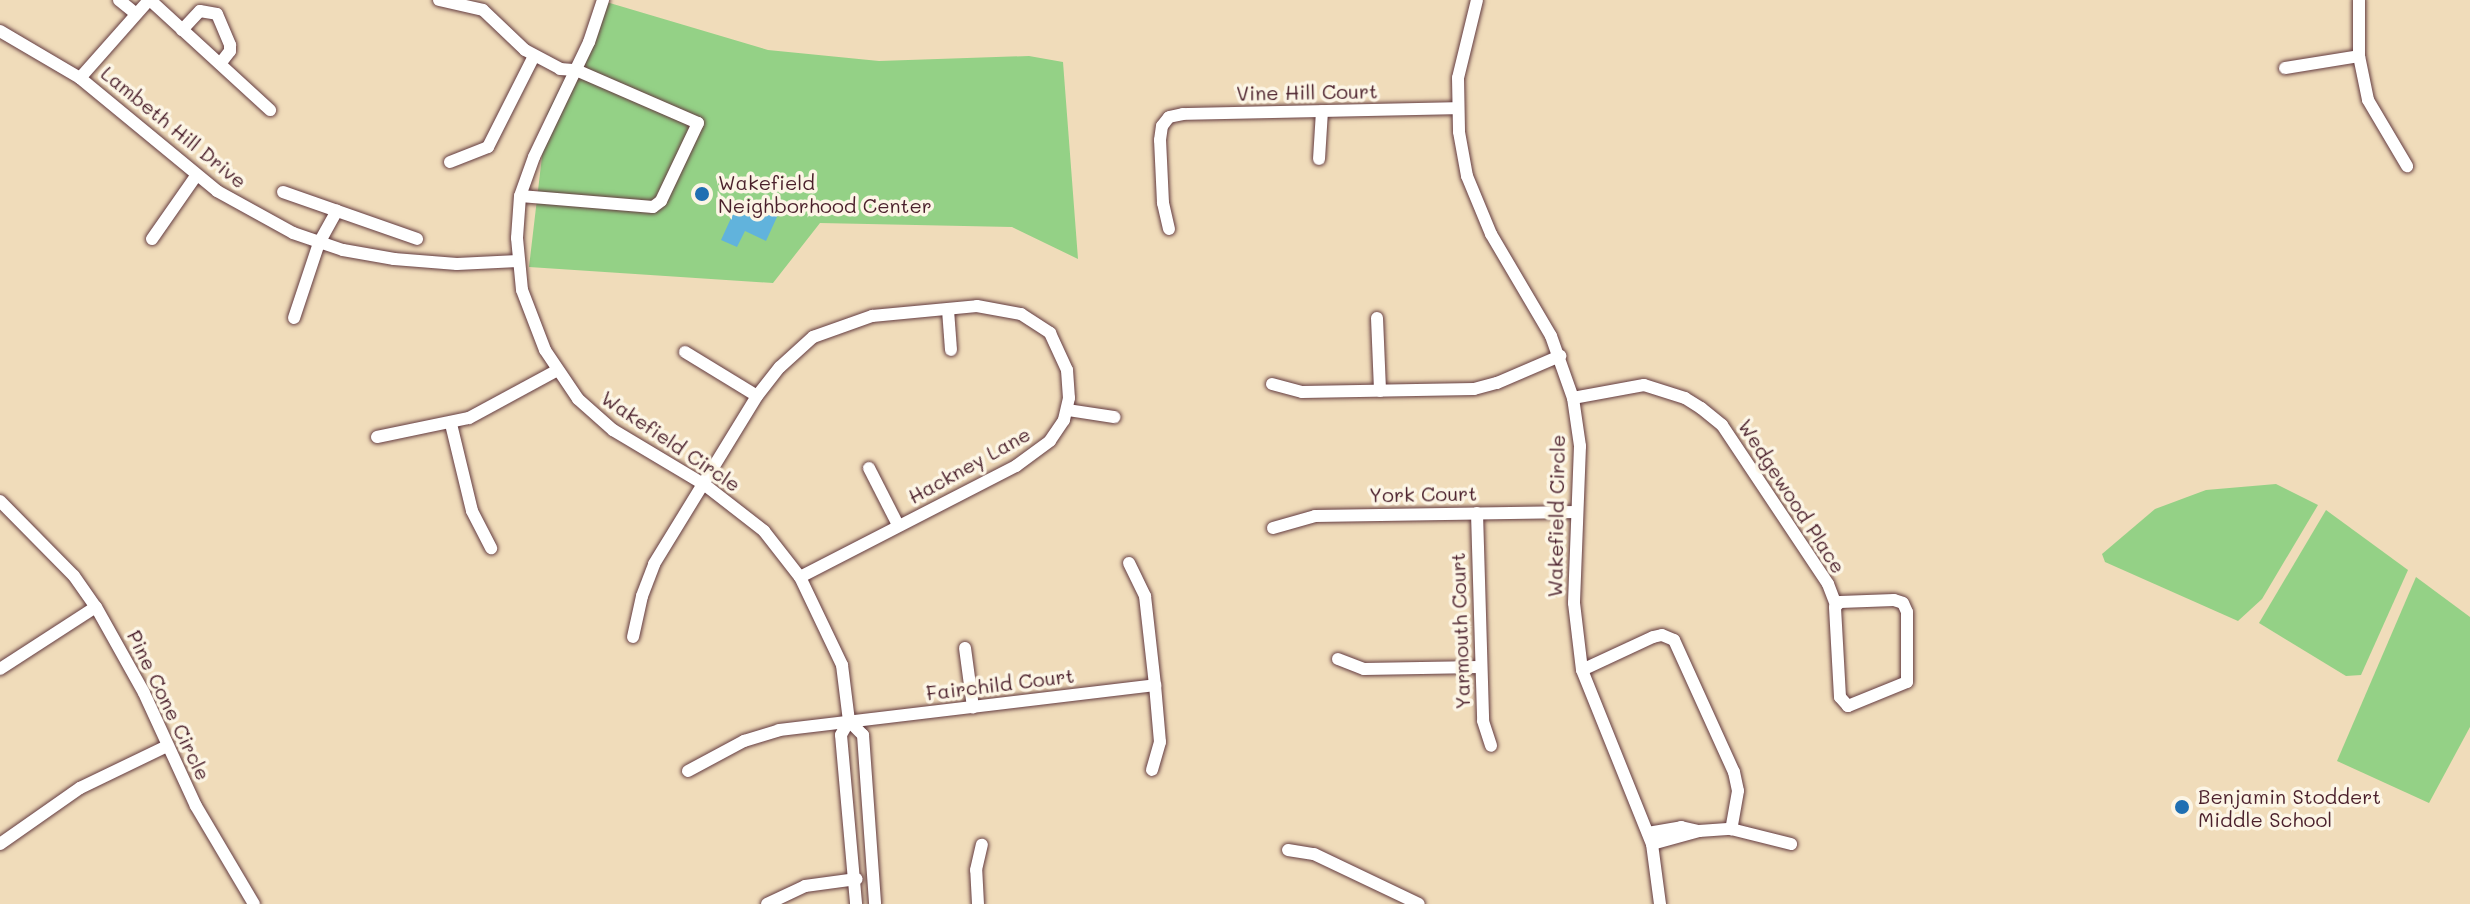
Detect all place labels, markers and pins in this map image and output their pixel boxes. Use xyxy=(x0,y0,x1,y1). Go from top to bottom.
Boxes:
place label: Wakefield Neighborhood Center xyxy=(718,170,932,217)
marker: Wakefield Neighborhood Center xyxy=(693,185,711,203)
place label: Benjamin Stoddert Middle School xyxy=(2198,784,2381,831)
marker: Benjamin Stoddert Middle School xyxy=(2173,798,2191,816)

